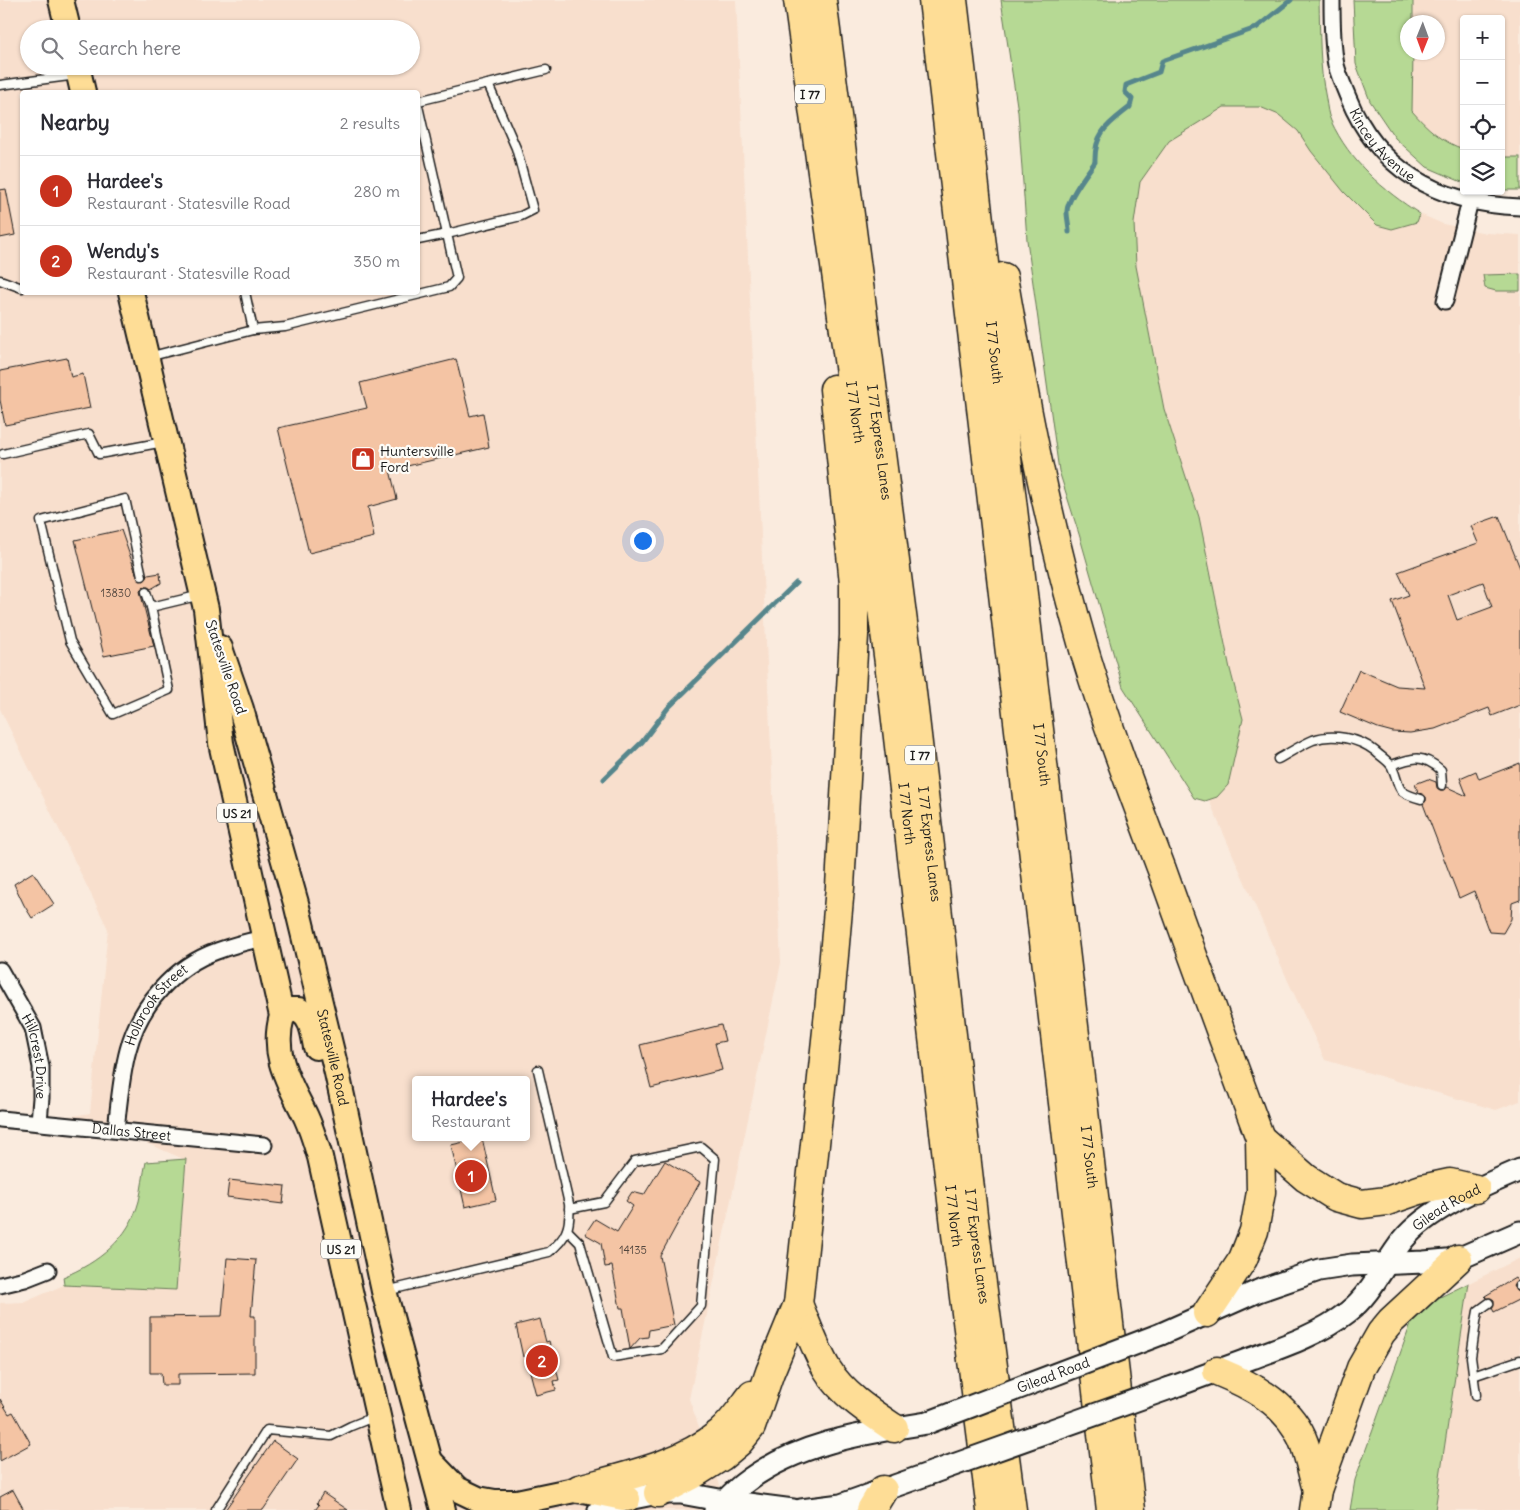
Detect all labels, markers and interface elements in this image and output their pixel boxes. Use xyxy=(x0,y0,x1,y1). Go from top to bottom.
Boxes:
north arrow xyxy=(1400,15,1445,60)
map controls xyxy=(1460,15,1505,195)
button: + xyxy=(1460,15,1505,60)
search box xyxy=(20,20,420,75)
icon: search xyxy=(38,34,66,62)
text: Search here xyxy=(78,36,181,60)
button: − xyxy=(1460,60,1505,105)
road number: I 77 xyxy=(795,85,825,104)
street label: Kincey Avenue xyxy=(1345,105,1419,185)
button: locate xyxy=(1460,105,1505,150)
text: Nearby xyxy=(40,109,110,136)
text: 2 results xyxy=(340,113,400,133)
button: layers xyxy=(1460,150,1505,195)
text: Hardee's xyxy=(87,169,163,193)
text: 1 xyxy=(53,181,59,201)
text: 280 m xyxy=(354,181,400,201)
text: Restaurant · Statesville Road xyxy=(87,193,290,213)
text: Wendy's xyxy=(87,239,159,263)
text: 2 xyxy=(52,251,60,271)
text: 350 m xyxy=(353,251,400,271)
text: Restaurant · Statesville Road xyxy=(87,263,290,283)
street label: I 77 South xyxy=(982,320,1007,385)
street label: I 77 North xyxy=(842,380,869,444)
street label: I 77 Express Lanes xyxy=(863,384,896,501)
place label: Huntersville Ford xyxy=(380,442,454,476)
shop icon: Huntersville Ford xyxy=(350,446,376,472)
your location xyxy=(630,528,656,554)
house number: 13830 xyxy=(101,586,131,600)
street label: Statesville Road xyxy=(201,617,251,717)
street label: I 77 South xyxy=(1029,722,1055,787)
road number: I 77 xyxy=(905,746,935,764)
street label: I 77 North xyxy=(894,782,919,846)
street label: I 77 Express Lanes xyxy=(914,785,945,903)
road number: US 21 xyxy=(217,804,257,822)
street label: Holbrook Street xyxy=(121,960,191,1048)
street label: Statesville Road xyxy=(313,1007,353,1107)
street label: Hillcrest Drive xyxy=(18,1010,50,1099)
popup xyxy=(412,1076,530,1141)
text: Hardee's xyxy=(431,1087,507,1111)
text: Restaurant xyxy=(431,1111,511,1131)
street label: Dallas Street xyxy=(91,1119,172,1145)
street label: I 77 South xyxy=(1077,1125,1102,1189)
pin: 1 xyxy=(455,1157,487,1195)
street label: Gilead Road xyxy=(1409,1180,1483,1235)
street label: I 77 North xyxy=(941,1184,967,1248)
street label: I 77 Express Lanes xyxy=(961,1188,994,1305)
road number: US 21 xyxy=(321,1240,361,1258)
house number: 14135 xyxy=(619,1243,647,1257)
pin: 2 xyxy=(526,1342,558,1380)
street label: Gilead Road xyxy=(1014,1353,1092,1397)

